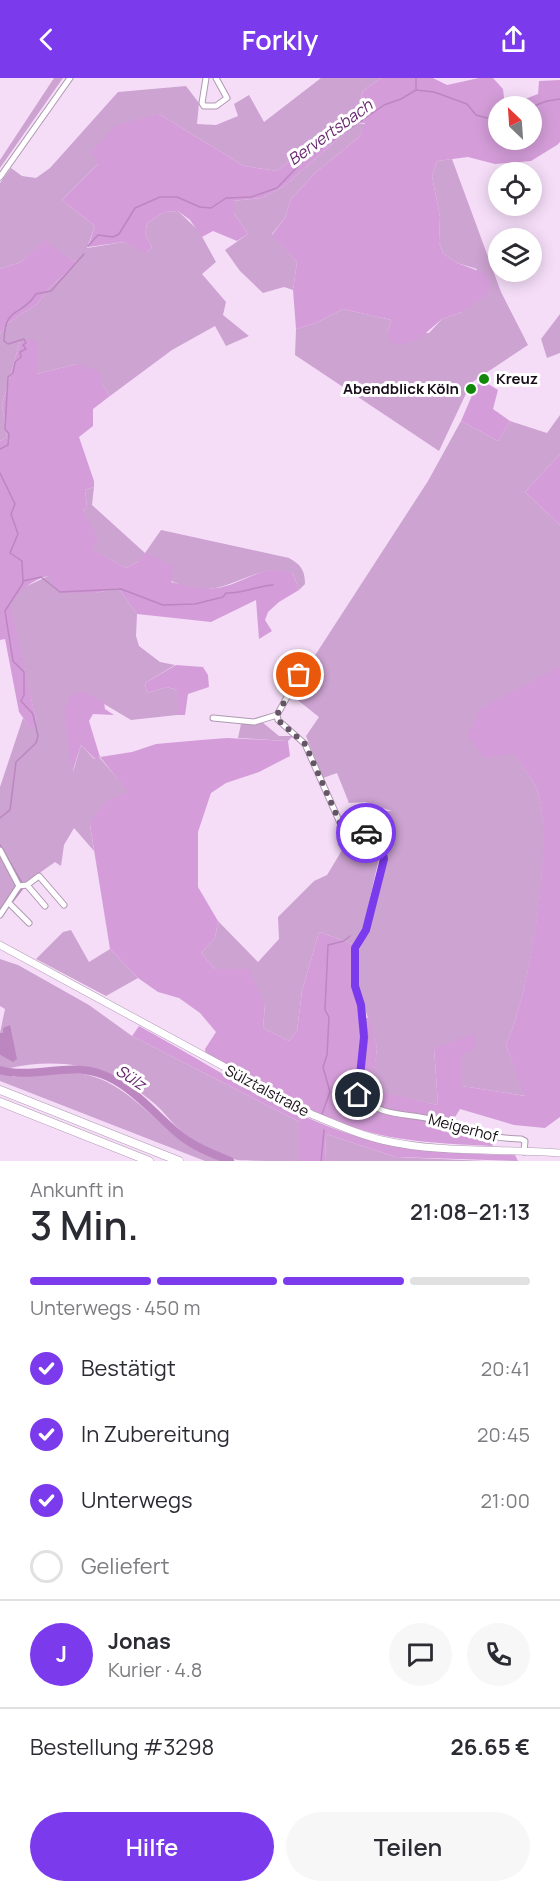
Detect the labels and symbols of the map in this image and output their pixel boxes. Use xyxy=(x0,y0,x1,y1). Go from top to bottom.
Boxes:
water label: Bervertsbach xyxy=(283,94,377,170)
north arrow xyxy=(488,96,542,150)
place label: Kreuz xyxy=(496,368,538,389)
marker: Kreuz xyxy=(477,372,491,386)
place label: Abendblick Köln xyxy=(343,378,459,399)
marker: Abendblick Köln xyxy=(464,382,478,396)
pin xyxy=(273,649,324,700)
courier xyxy=(336,803,396,863)
water label: Sülz xyxy=(112,1059,152,1096)
street label: Sülztalstraße xyxy=(221,1060,313,1122)
pin xyxy=(332,1069,383,1120)
street label: Meigerhof xyxy=(426,1108,501,1147)

